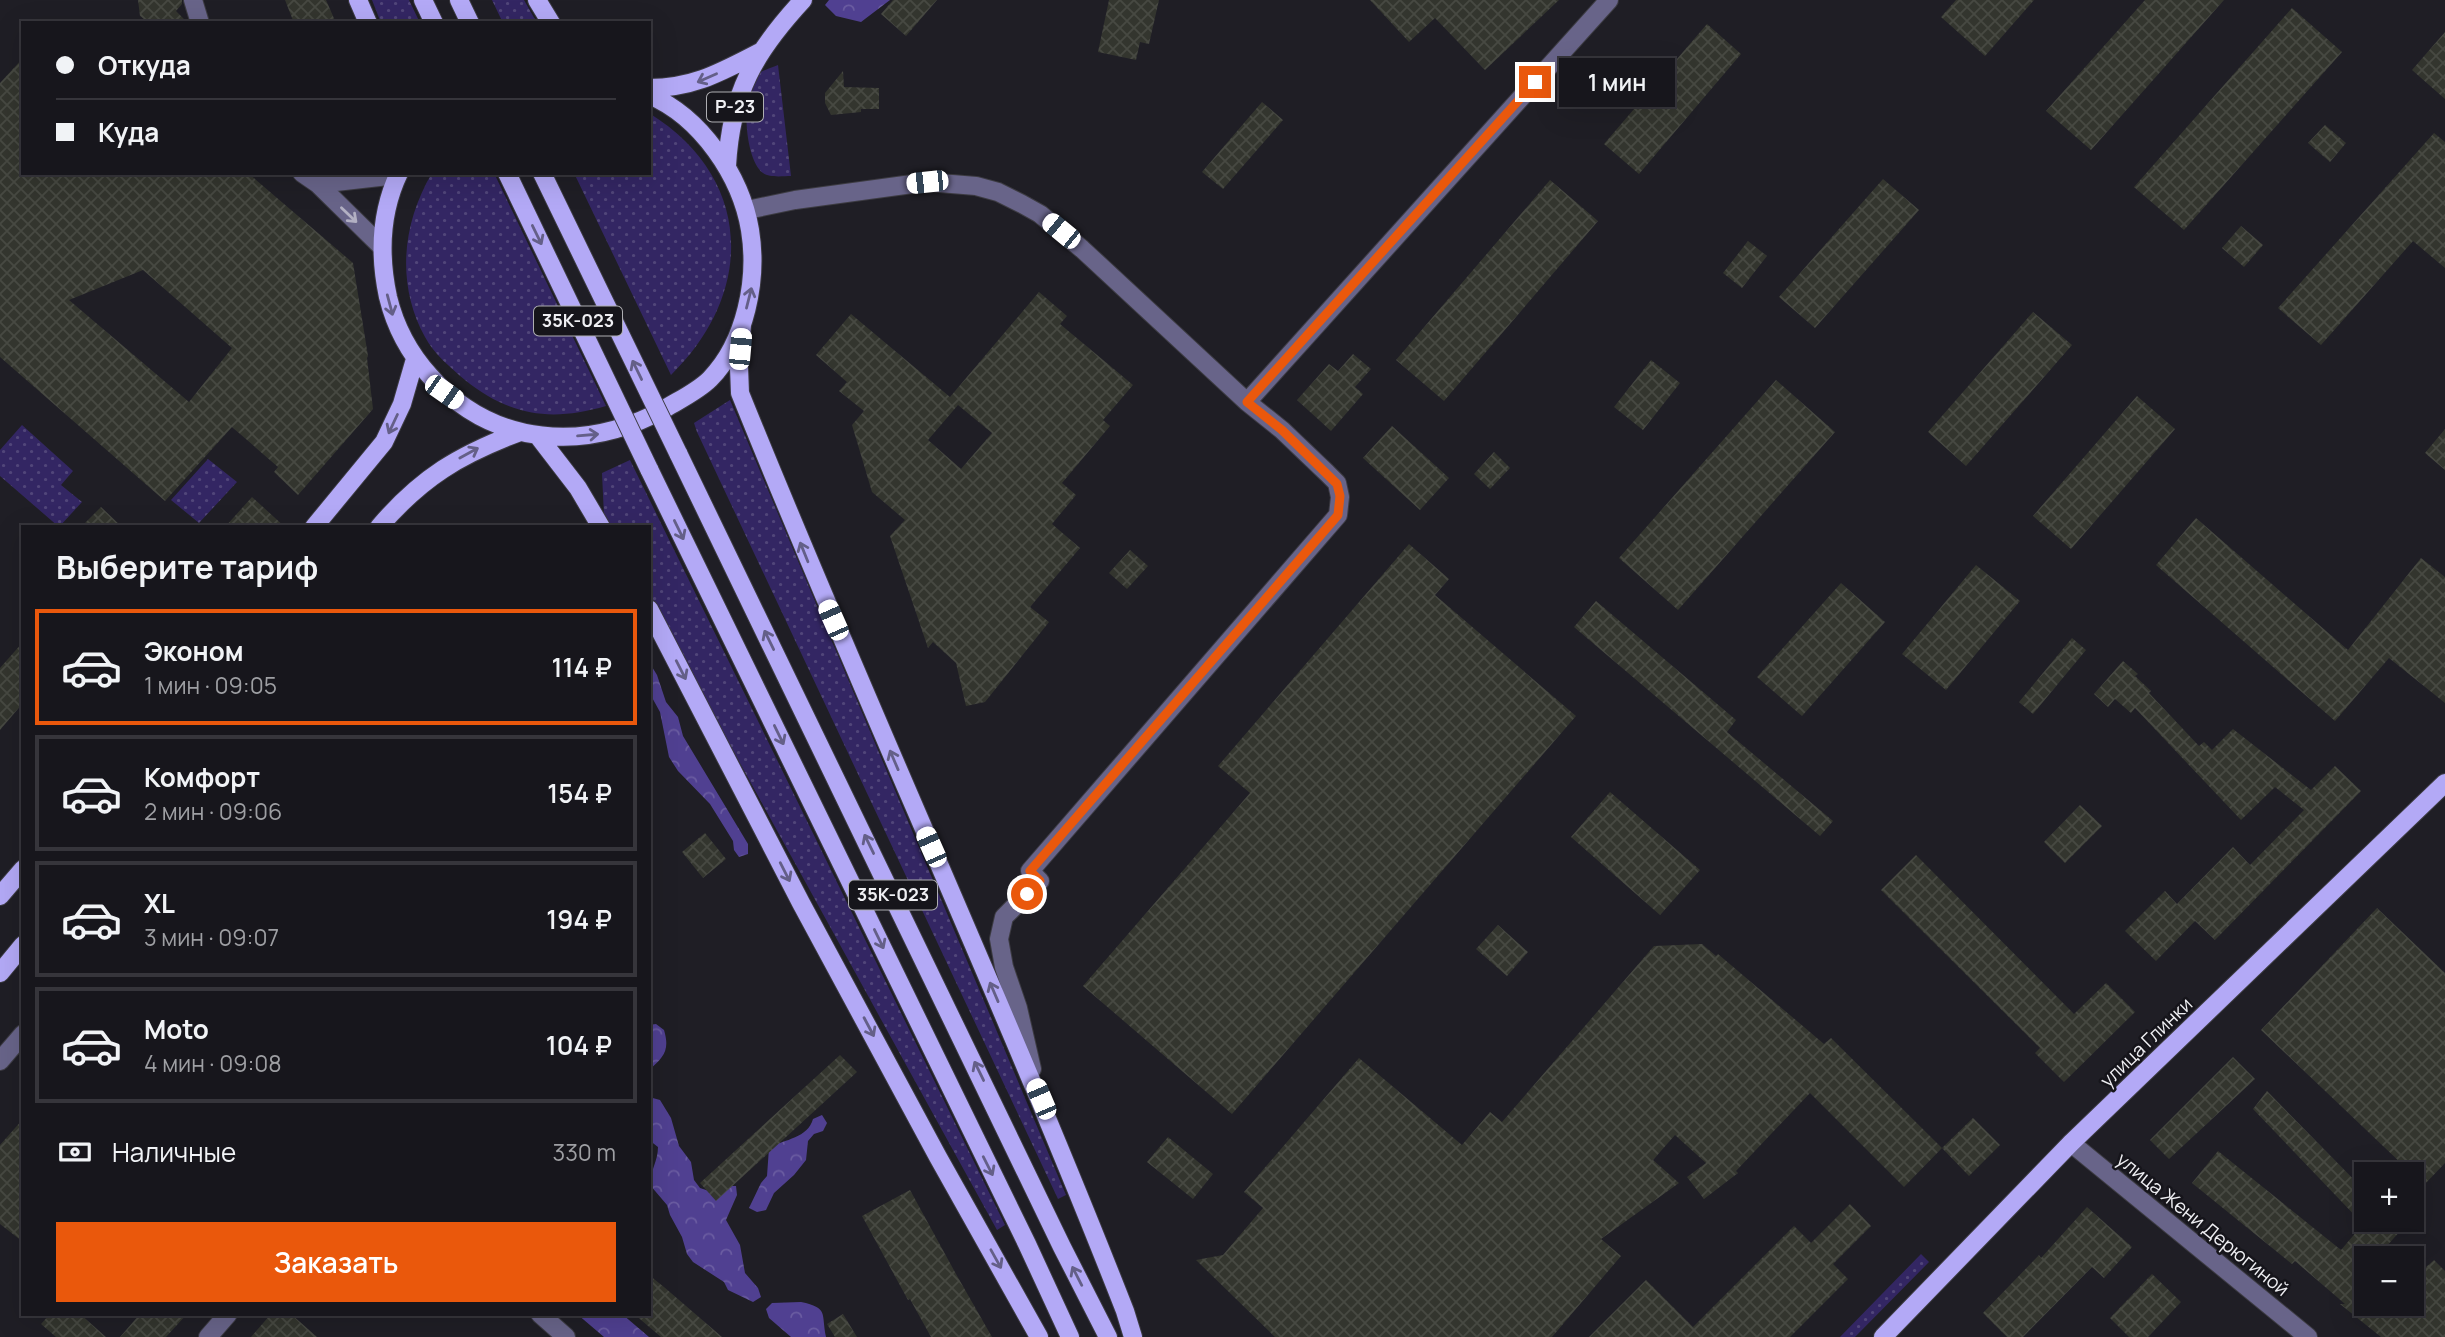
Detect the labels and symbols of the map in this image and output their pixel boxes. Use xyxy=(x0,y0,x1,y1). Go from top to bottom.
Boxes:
callout: 1 мин xyxy=(1560,57,1675,106)
route end xyxy=(1519,66,1551,98)
one-way arrow xyxy=(696,72,718,85)
road number: Р-23 xyxy=(707,92,763,122)
car xyxy=(906,169,949,195)
one-way arrow xyxy=(341,207,358,224)
car xyxy=(1039,210,1084,252)
one-way arrow xyxy=(530,224,544,245)
one-way arrow xyxy=(743,287,756,310)
one-way arrow xyxy=(384,293,397,316)
road number: 35К-023 xyxy=(534,306,622,335)
car xyxy=(728,327,753,371)
one-way arrow xyxy=(630,360,644,381)
car xyxy=(421,371,468,413)
one-way arrow xyxy=(386,413,399,434)
one-way arrow xyxy=(576,428,599,441)
one-way arrow xyxy=(458,446,478,460)
one-way arrow xyxy=(673,519,687,540)
one-way arrow xyxy=(796,541,809,563)
car xyxy=(815,597,852,643)
one-way arrow xyxy=(762,630,776,651)
one-way arrow xyxy=(675,659,689,680)
one-way arrow xyxy=(773,724,787,745)
one-way arrow xyxy=(887,750,900,772)
car xyxy=(913,824,950,870)
one-way arrow xyxy=(861,834,875,855)
one-way arrow xyxy=(779,861,793,882)
route start xyxy=(1011,878,1043,910)
road number: 35К-023 xyxy=(849,880,937,910)
one-way arrow xyxy=(872,928,886,949)
one-way arrow xyxy=(987,981,1000,1003)
street label: улица Глинки xyxy=(2094,991,2198,1093)
one-way arrow xyxy=(862,1017,876,1037)
one-way arrow xyxy=(971,1061,985,1082)
car xyxy=(1024,1076,1059,1122)
street label: улица Жени Дерюгиной xyxy=(2111,1146,2295,1302)
one-way arrow xyxy=(981,1155,995,1176)
one-way arrow xyxy=(990,1248,1003,1269)
one-way arrow xyxy=(1070,1266,1084,1287)

